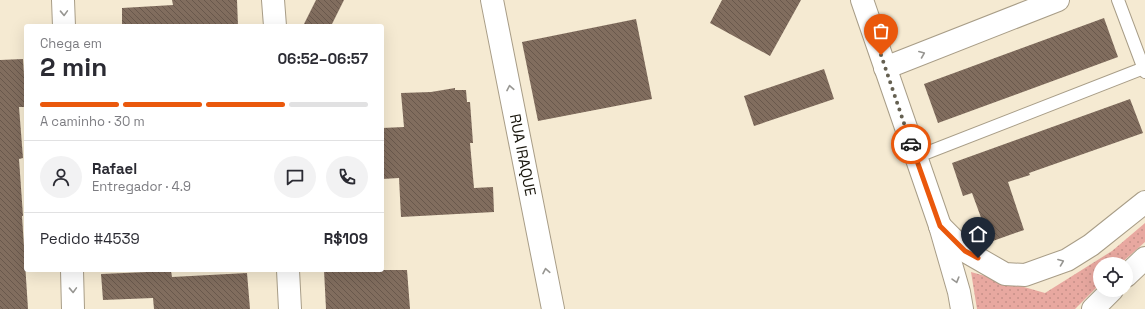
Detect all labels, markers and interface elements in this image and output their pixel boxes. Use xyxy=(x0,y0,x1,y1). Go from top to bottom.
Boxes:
one-way arrow xyxy=(59,10,68,16)
pin xyxy=(864,14,898,55)
icon: bag xyxy=(870,20,892,42)
text: Chega em xyxy=(40,35,102,52)
text: 06:52–06:57 xyxy=(277,49,368,68)
text: 2 min xyxy=(40,50,107,84)
one-way arrow xyxy=(918,51,925,59)
one-way arrow xyxy=(506,85,514,91)
street label: RUA IRAQUE xyxy=(506,112,540,198)
text: A caminho · 30 m xyxy=(40,113,145,130)
courier xyxy=(891,124,931,164)
icon: car xyxy=(900,133,922,155)
button: person xyxy=(40,156,82,198)
button: chat xyxy=(274,156,316,198)
button: phone xyxy=(326,156,368,198)
text: Rafael xyxy=(92,159,137,178)
text: Entregador · 4.9 xyxy=(92,178,191,195)
pin xyxy=(961,217,995,258)
icon: home xyxy=(967,223,989,245)
text: Pedido #4539 xyxy=(40,229,140,248)
text: R$109 xyxy=(324,229,368,248)
map controls xyxy=(1093,257,1133,297)
button: locate xyxy=(1093,257,1133,297)
one-way arrow xyxy=(1058,258,1065,266)
one-way arrow xyxy=(542,268,550,274)
one-way arrow xyxy=(951,277,959,284)
one-way arrow xyxy=(68,286,77,293)

